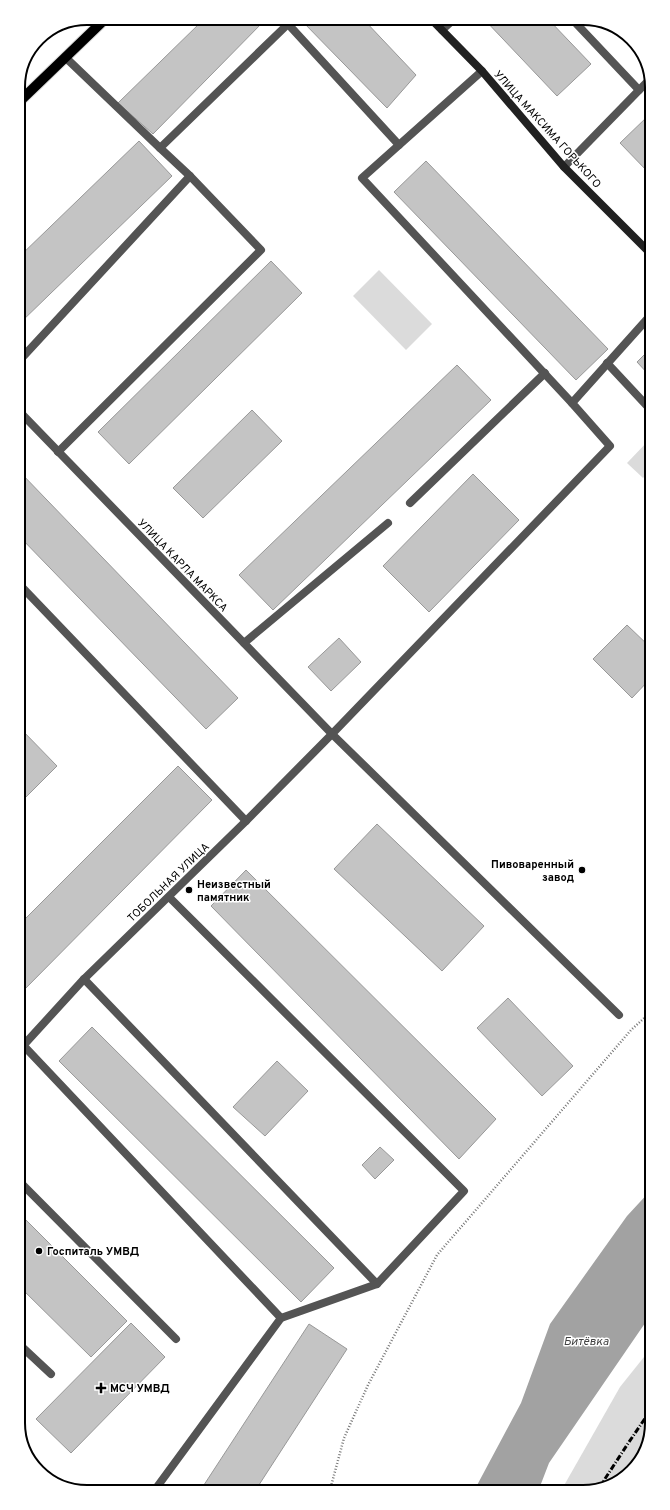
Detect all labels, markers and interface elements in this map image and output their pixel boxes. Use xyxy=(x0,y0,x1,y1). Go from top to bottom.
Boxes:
street label: УЛИЦА МАКСИМА ГОРЬКОГО xyxy=(491,68,604,191)
street label: УЛИЦА КАРЛА МАРКСА xyxy=(134,516,230,615)
street label: ТОБОЛЬНАЯ УЛИЦА xyxy=(125,840,213,925)
place label: Пивоваренный завод xyxy=(491,858,574,885)
marker: Пивоваренный завод xyxy=(577,865,587,875)
place label: Неизвестный памятник xyxy=(197,878,271,905)
marker: Неизвестный памятник xyxy=(184,885,194,895)
place label: Госпиталь УМВД xyxy=(47,1245,140,1259)
marker: Госпиталь УМВД xyxy=(34,1246,44,1256)
water label: Битёвка xyxy=(563,1334,609,1350)
marker: МСЧ УМВД xyxy=(95,1382,107,1394)
place label: МСЧ УМВД xyxy=(110,1382,170,1396)

